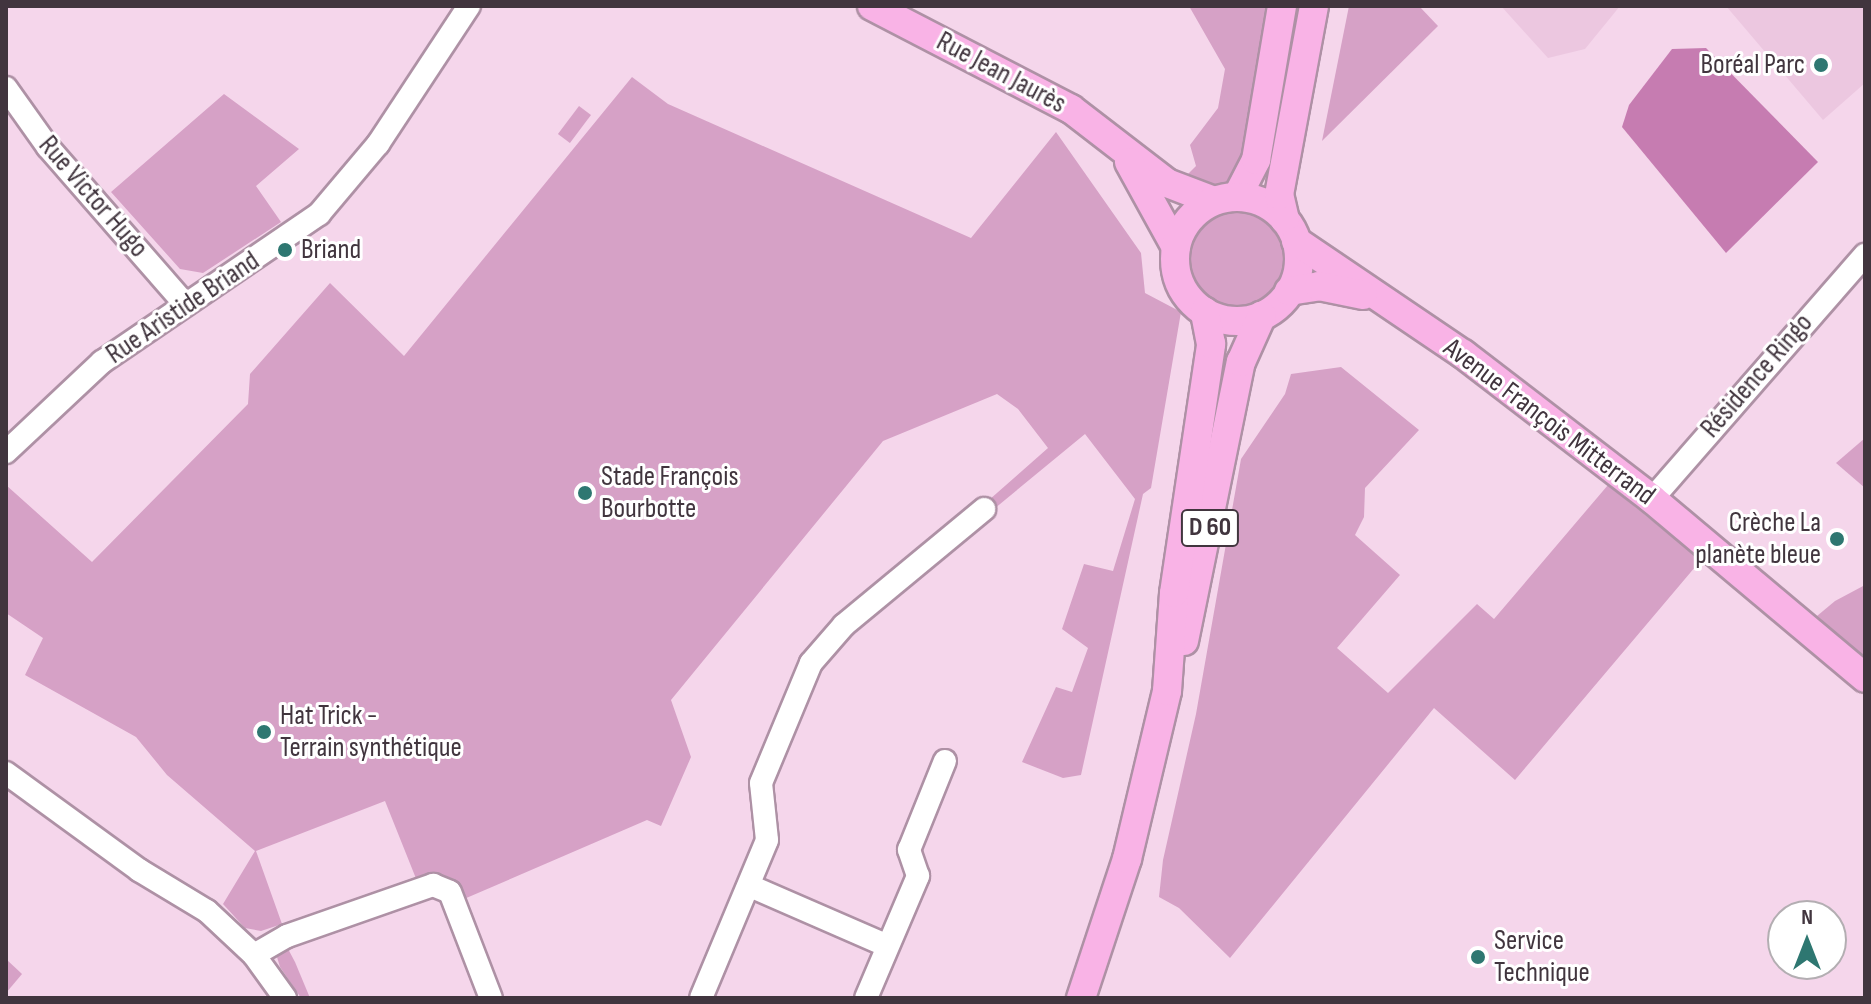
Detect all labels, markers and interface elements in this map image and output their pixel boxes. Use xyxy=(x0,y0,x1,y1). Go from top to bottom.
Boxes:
street label: Rue Jean Jaurès xyxy=(931,25,1071,121)
place label: Boréal Parc xyxy=(1701,48,1805,82)
marker: Boréal Parc xyxy=(1812,56,1830,74)
street label: Rue Victor Hugo xyxy=(31,129,155,265)
place label: Briand xyxy=(301,233,361,267)
marker: Briand xyxy=(276,241,294,259)
street label: Rue Aristide Briand xyxy=(100,244,266,372)
street label: Résidence Ringo xyxy=(1694,307,1820,445)
street label: Avenue François Mitterrand xyxy=(1437,331,1661,513)
place label: Stade François Bourbotte xyxy=(601,460,738,526)
marker: Stade François Bourbotte xyxy=(576,484,594,502)
road number: D 60 xyxy=(1180,506,1240,550)
place label: Crèche La planète bleue xyxy=(1695,506,1821,572)
marker: Crèche La planète bleue xyxy=(1828,530,1846,548)
place label: Hat Trick - Terrain synthétique xyxy=(280,699,462,765)
marker: Hat Trick - Terrain synthétique xyxy=(255,723,273,741)
north arrow xyxy=(1767,900,1847,980)
text: N xyxy=(1801,904,1813,931)
place label: Service Technique xyxy=(1494,924,1590,990)
marker: Service Technique xyxy=(1469,948,1487,966)

